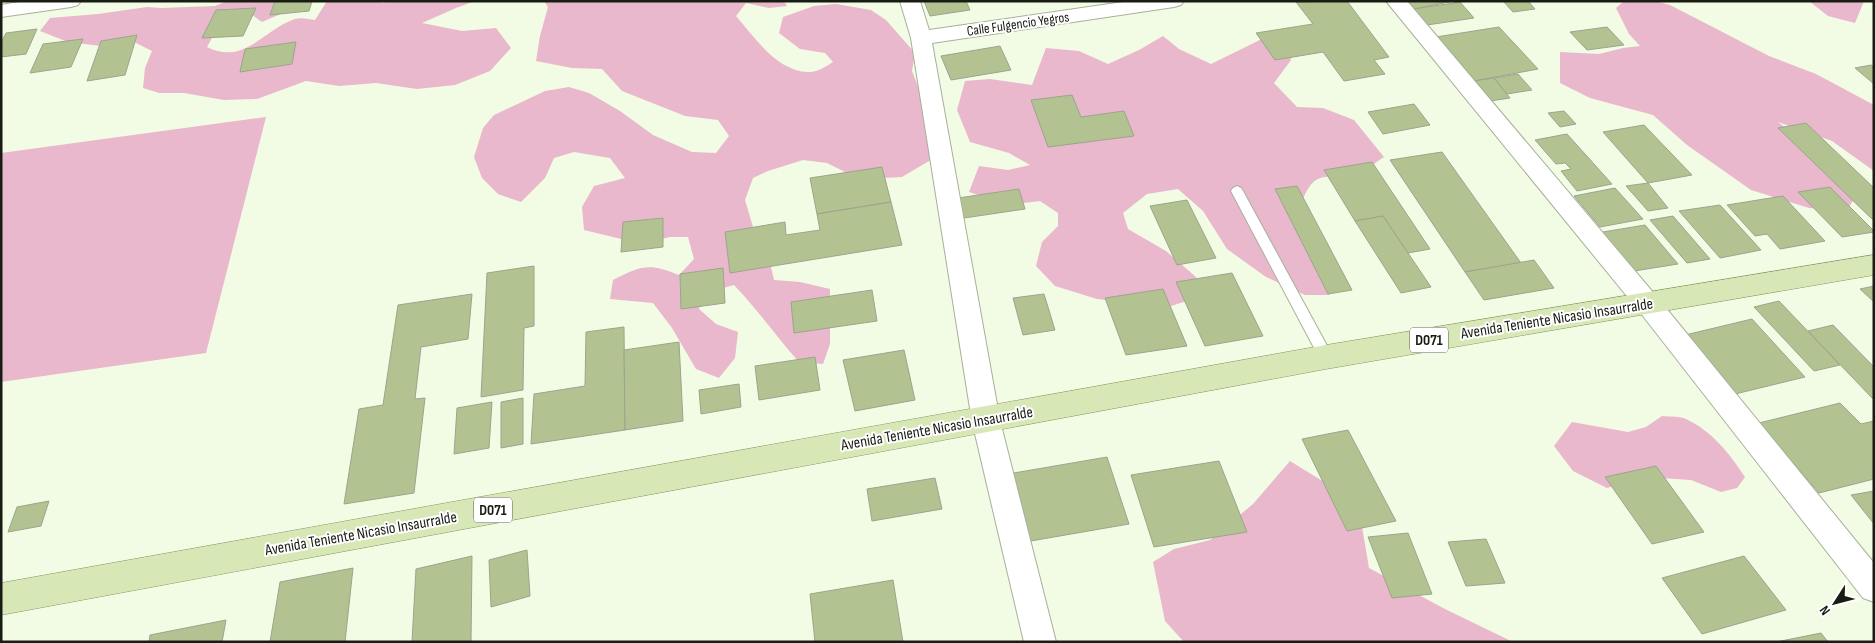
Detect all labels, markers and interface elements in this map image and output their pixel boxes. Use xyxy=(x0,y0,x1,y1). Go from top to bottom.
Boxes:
street label: Calle Fulgencio Yegros xyxy=(966,8,1070,40)
street label: Avenida Teniente Nicasio Insaurralde xyxy=(1459,294,1654,344)
road number: D071 xyxy=(1410,328,1448,352)
street label: Avenida Teniente Nicasio Insaurralde xyxy=(839,403,1034,455)
road number: D071 xyxy=(474,498,512,522)
street label: Avenida Teniente Nicasio Insaurralde xyxy=(263,508,458,560)
north arrow xyxy=(1810,578,1860,628)
text: N xyxy=(1816,602,1834,618)

